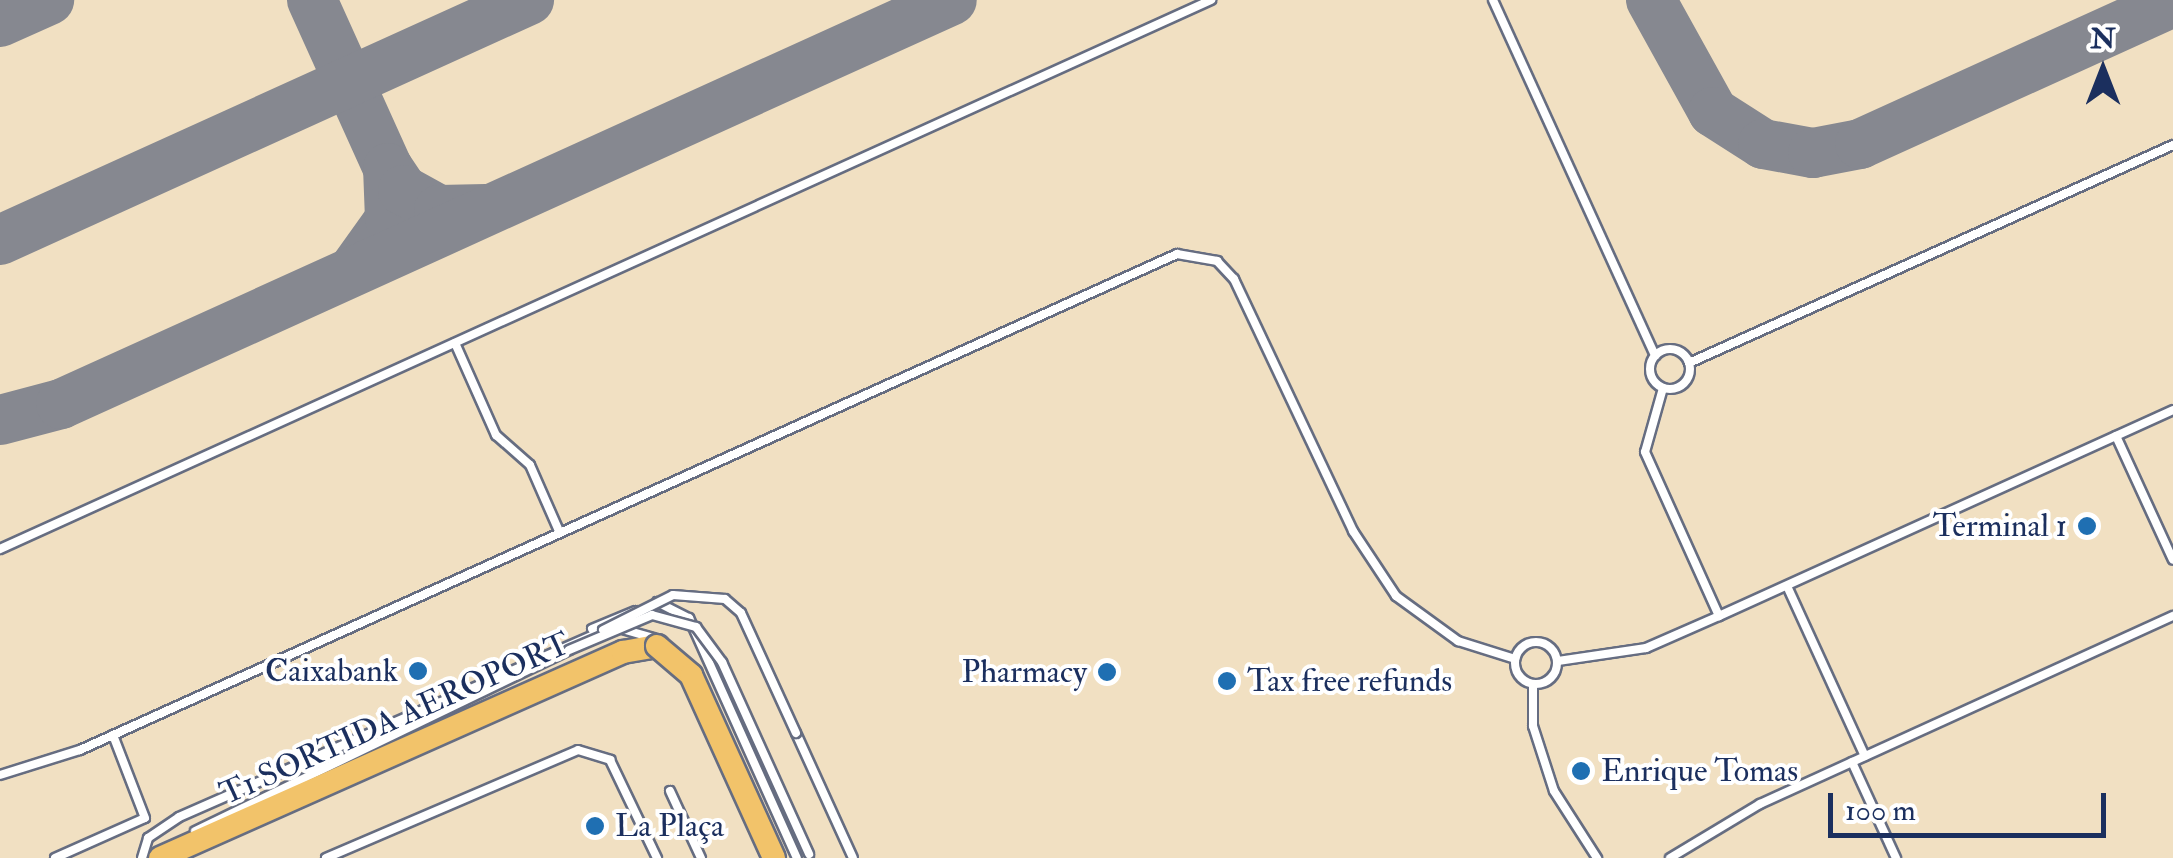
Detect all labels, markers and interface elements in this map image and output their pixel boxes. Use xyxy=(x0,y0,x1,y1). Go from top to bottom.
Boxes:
north arrow xyxy=(2053,20,2153,120)
text: N xyxy=(2090,22,2116,57)
place label: Terminal 1 xyxy=(1933,507,2067,545)
marker: Terminal 1 xyxy=(2076,515,2098,537)
street label: T1 SORTIDA AEROPORT xyxy=(214,624,576,814)
place label: Caixabank xyxy=(265,652,398,690)
place label: Pharmacy xyxy=(961,653,1087,691)
marker: Caixabank xyxy=(407,660,429,682)
marker: Pharmacy xyxy=(1096,661,1118,683)
place label: Tax free refunds xyxy=(1247,662,1452,700)
marker: Tax free refunds xyxy=(1216,670,1238,692)
place label: Enrique Tomas xyxy=(1601,752,1798,790)
marker: Enrique Tomas xyxy=(1570,760,1592,782)
scale bar xyxy=(1833,773,2110,835)
text: 100 m xyxy=(1845,792,1916,829)
place label: La Plaça xyxy=(615,807,724,845)
marker: La Plaça xyxy=(584,815,606,837)

